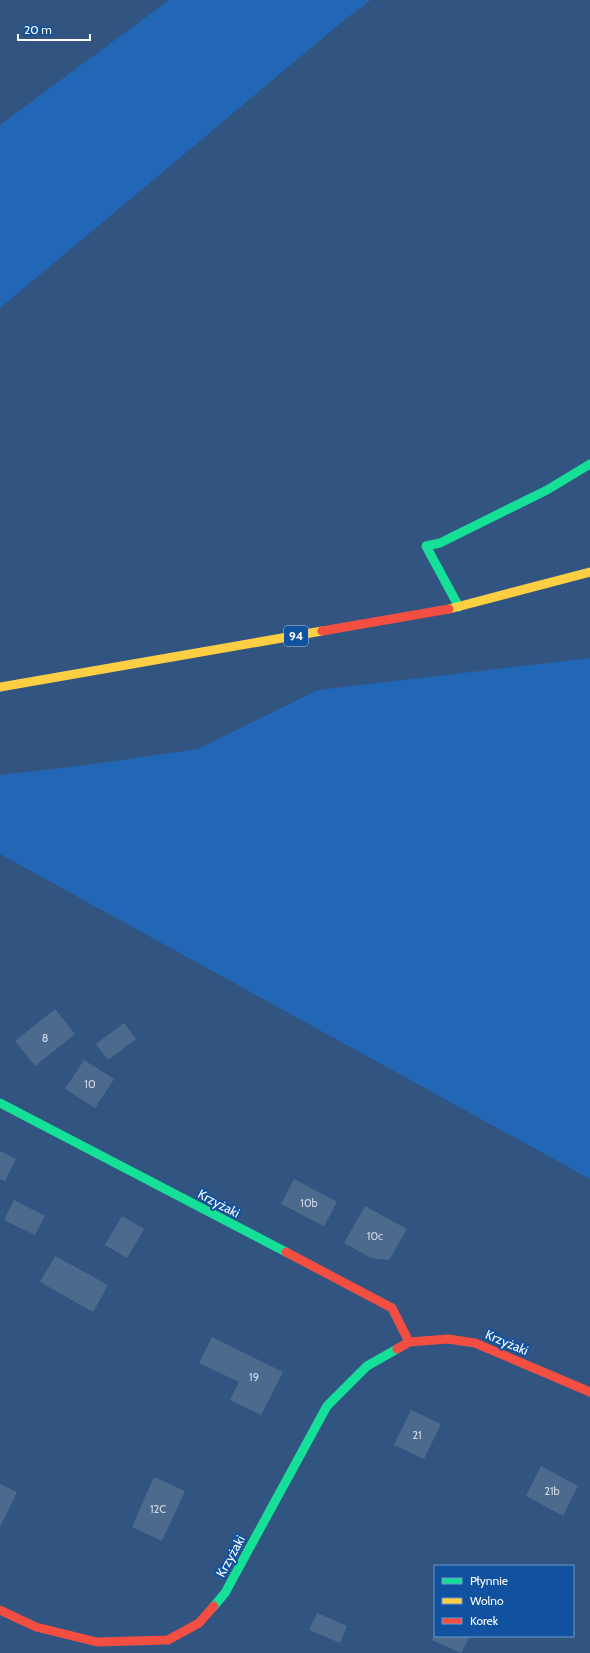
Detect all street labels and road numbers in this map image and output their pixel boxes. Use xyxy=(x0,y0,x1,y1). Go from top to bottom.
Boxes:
road number: 94 xyxy=(284,626,308,646)
street label: Krzyżaki xyxy=(195,1185,243,1221)
street label: Krzyżaki xyxy=(483,1326,531,1358)
street label: Krzyżaki xyxy=(212,1532,248,1580)

